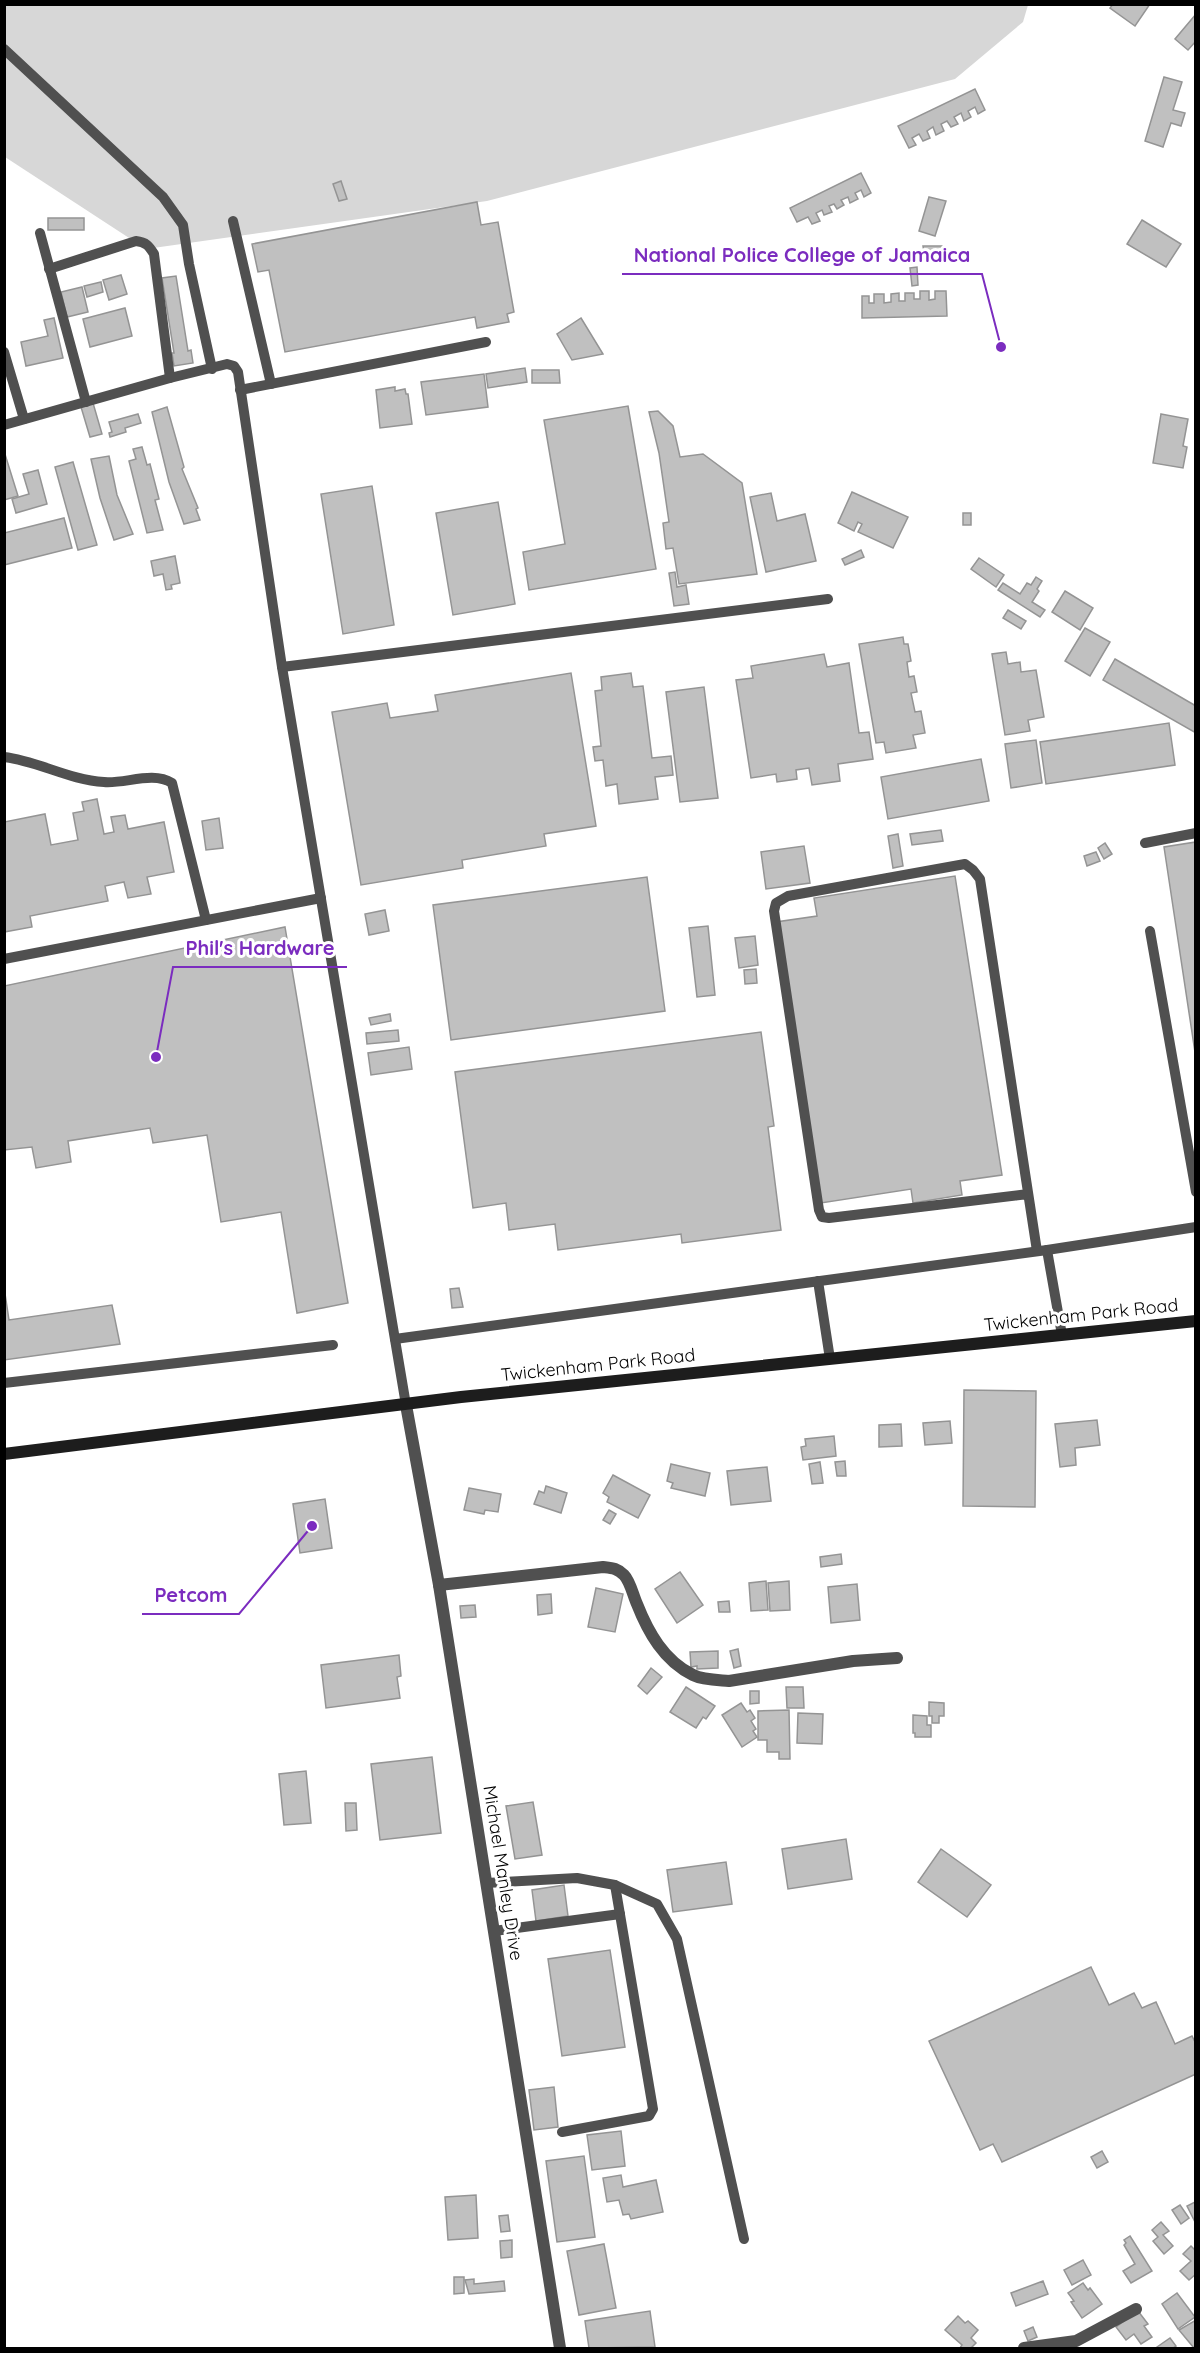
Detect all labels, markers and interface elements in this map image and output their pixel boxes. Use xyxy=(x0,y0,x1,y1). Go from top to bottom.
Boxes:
callout: National Police College of Jamaica xyxy=(622,236,982,274)
text: National Police College of Jamaica xyxy=(634,242,970,267)
callout: Phil's Hardware xyxy=(173,929,347,967)
text: Phil's Hardware xyxy=(185,935,335,960)
street label: Twickenham Park Road xyxy=(983,1293,1179,1336)
street label: Twickenham Park Road xyxy=(500,1343,696,1386)
callout: Petcom xyxy=(142,1576,239,1614)
text: Petcom xyxy=(154,1582,228,1607)
street label: Michael Manley Drive xyxy=(478,1784,529,1962)

